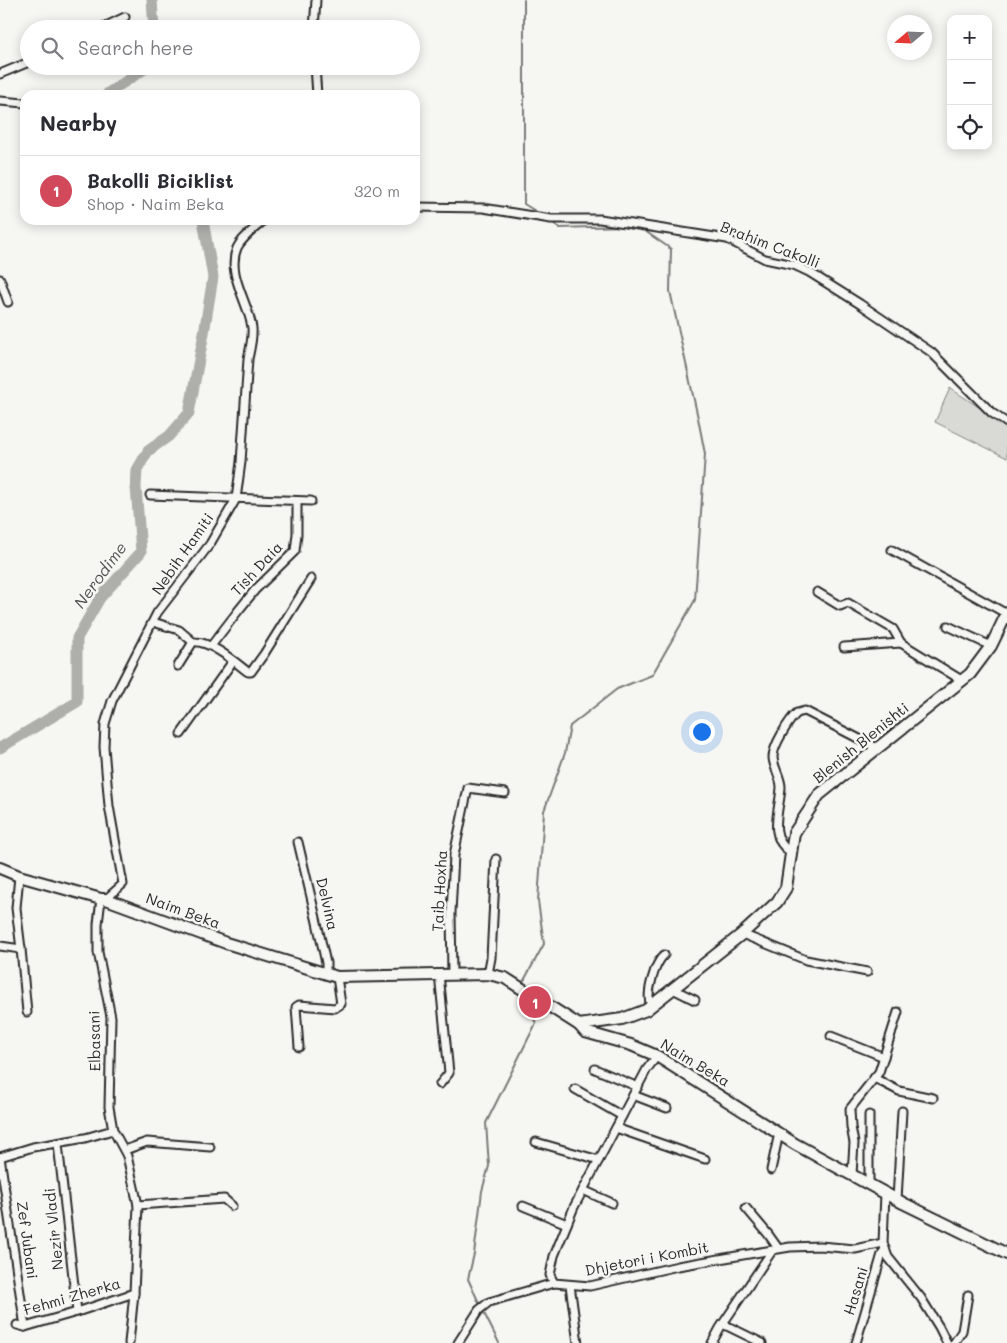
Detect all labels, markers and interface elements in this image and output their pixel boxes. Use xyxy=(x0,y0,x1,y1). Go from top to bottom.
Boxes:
north arrow xyxy=(887,15,932,60)
map controls xyxy=(947,15,992,150)
button: + xyxy=(947,15,992,60)
search box xyxy=(20,20,420,75)
icon: search xyxy=(38,34,66,62)
text: Search here xyxy=(78,35,194,60)
button: − xyxy=(947,60,992,105)
button: locate xyxy=(947,105,992,150)
text: Nearby xyxy=(40,109,117,136)
text: Bakolli Biciklist xyxy=(87,168,234,193)
text: 1 xyxy=(52,180,60,201)
text: 320 m xyxy=(354,180,400,201)
text: Shop · Naim Beka xyxy=(87,193,224,214)
street label: Brahim Cakolli xyxy=(718,216,823,272)
street label: Nebih Hamiti xyxy=(147,509,218,598)
water label: Nerodime xyxy=(68,537,131,612)
street label: Tish Daia xyxy=(226,537,286,600)
street label: Blenish Blenishti xyxy=(808,697,913,787)
your location xyxy=(689,719,715,745)
street label: Taib Hoxha xyxy=(427,850,451,932)
street label: Delvina xyxy=(312,875,344,932)
street label: Naim Beka xyxy=(143,887,223,933)
pin: 1 xyxy=(519,983,551,1021)
street label: Elbasani xyxy=(83,1010,105,1072)
street label: Naim Beka xyxy=(657,1034,734,1091)
street label: Nezir Vladi xyxy=(39,1187,67,1271)
street label: Zef Jubani xyxy=(13,1200,43,1280)
street label: Dhjetori i Kombit xyxy=(583,1236,710,1280)
street label: Hasani xyxy=(838,1264,872,1317)
street label: Fehmi Zherka xyxy=(21,1273,123,1319)

